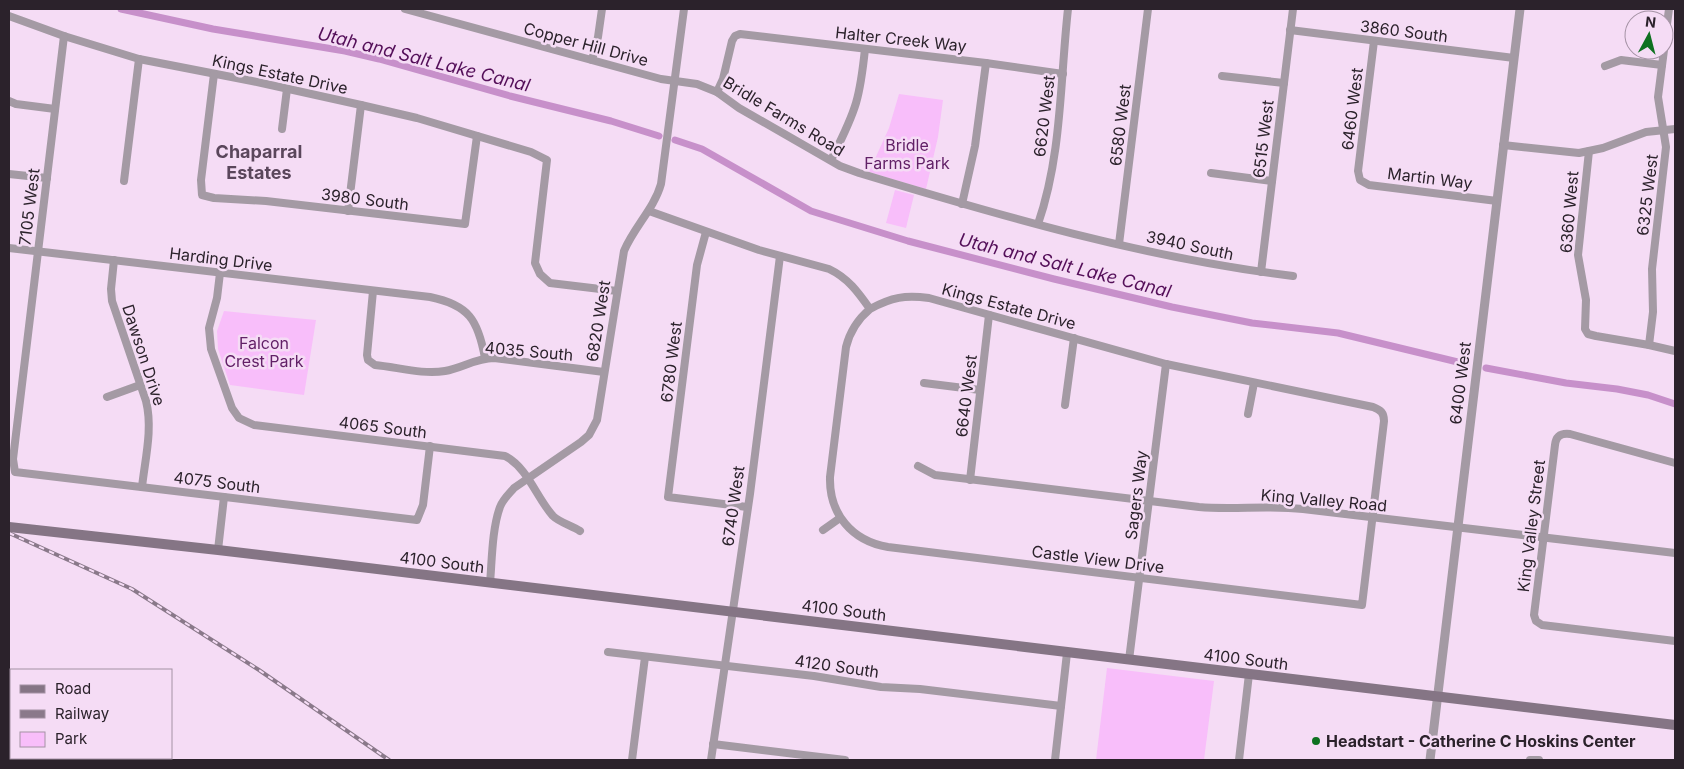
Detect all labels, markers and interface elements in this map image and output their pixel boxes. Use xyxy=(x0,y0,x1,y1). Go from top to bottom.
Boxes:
north arrow xyxy=(1624,10,1674,60)
text: N xyxy=(1644,13,1657,31)
street label: 3860 South xyxy=(1359,16,1449,46)
street label: Copper Hill Drive xyxy=(521,18,651,70)
water label: Utah and Salt Lake Canal xyxy=(316,22,533,96)
street label: Halter Creek Way xyxy=(834,22,968,56)
street label: Kings Estate Drive xyxy=(210,50,350,98)
street label: 6460 West xyxy=(1337,67,1367,151)
street label: Bridle Farms Road xyxy=(720,72,848,160)
street label: 6620 West xyxy=(1029,74,1059,158)
street label: 6580 West xyxy=(1105,83,1135,167)
street label: 6515 West xyxy=(1248,99,1278,179)
park label: Bridle Farms Park xyxy=(864,135,950,173)
district label: Chaparral Estates xyxy=(216,141,302,183)
street label: 6325 West xyxy=(1632,153,1662,237)
street label: Martin Way xyxy=(1386,163,1474,193)
street label: 7105 West xyxy=(14,167,44,247)
street label: 6360 West xyxy=(1555,170,1583,254)
street label: 3980 South xyxy=(320,184,410,214)
street label: 3940 South xyxy=(1145,226,1235,264)
water label: Utah and Salt Lake Canal xyxy=(957,228,1174,302)
street label: Harding Drive xyxy=(168,243,274,275)
street label: Kings Estate Drive xyxy=(940,278,1078,334)
street label: 6820 West xyxy=(582,279,614,363)
street label: Dawson Drive xyxy=(118,302,170,408)
street label: 6780 West xyxy=(656,320,686,404)
park label: Falcon Crest Park xyxy=(224,333,304,371)
street label: 4035 South xyxy=(484,337,574,365)
street label: 6400 West xyxy=(1445,341,1475,425)
street label: 6640 West xyxy=(951,354,981,438)
street label: 4065 South xyxy=(338,412,428,442)
street label: Sagers Way xyxy=(1121,449,1151,541)
street label: King Valley Street xyxy=(1513,459,1549,593)
street label: 6740 West xyxy=(717,465,749,547)
street label: 4075 South xyxy=(172,467,262,497)
street label: King Valley Road xyxy=(1260,485,1388,515)
street label: Castle View Drive xyxy=(1031,541,1165,577)
street label: 4100 South xyxy=(398,547,486,577)
street label: 4100 South xyxy=(800,595,888,625)
street label: 4100 South xyxy=(1202,644,1290,674)
street label: 4120 South xyxy=(794,650,880,682)
legend xyxy=(10,669,172,759)
text: Road xyxy=(55,679,91,698)
text: Railway xyxy=(55,704,110,723)
text: Park xyxy=(55,729,88,748)
place label: Headstart - Catherine C Hoskins Center xyxy=(1326,731,1636,751)
marker: Headstart - Catherine C Hoskins Center xyxy=(1310,735,1322,747)

